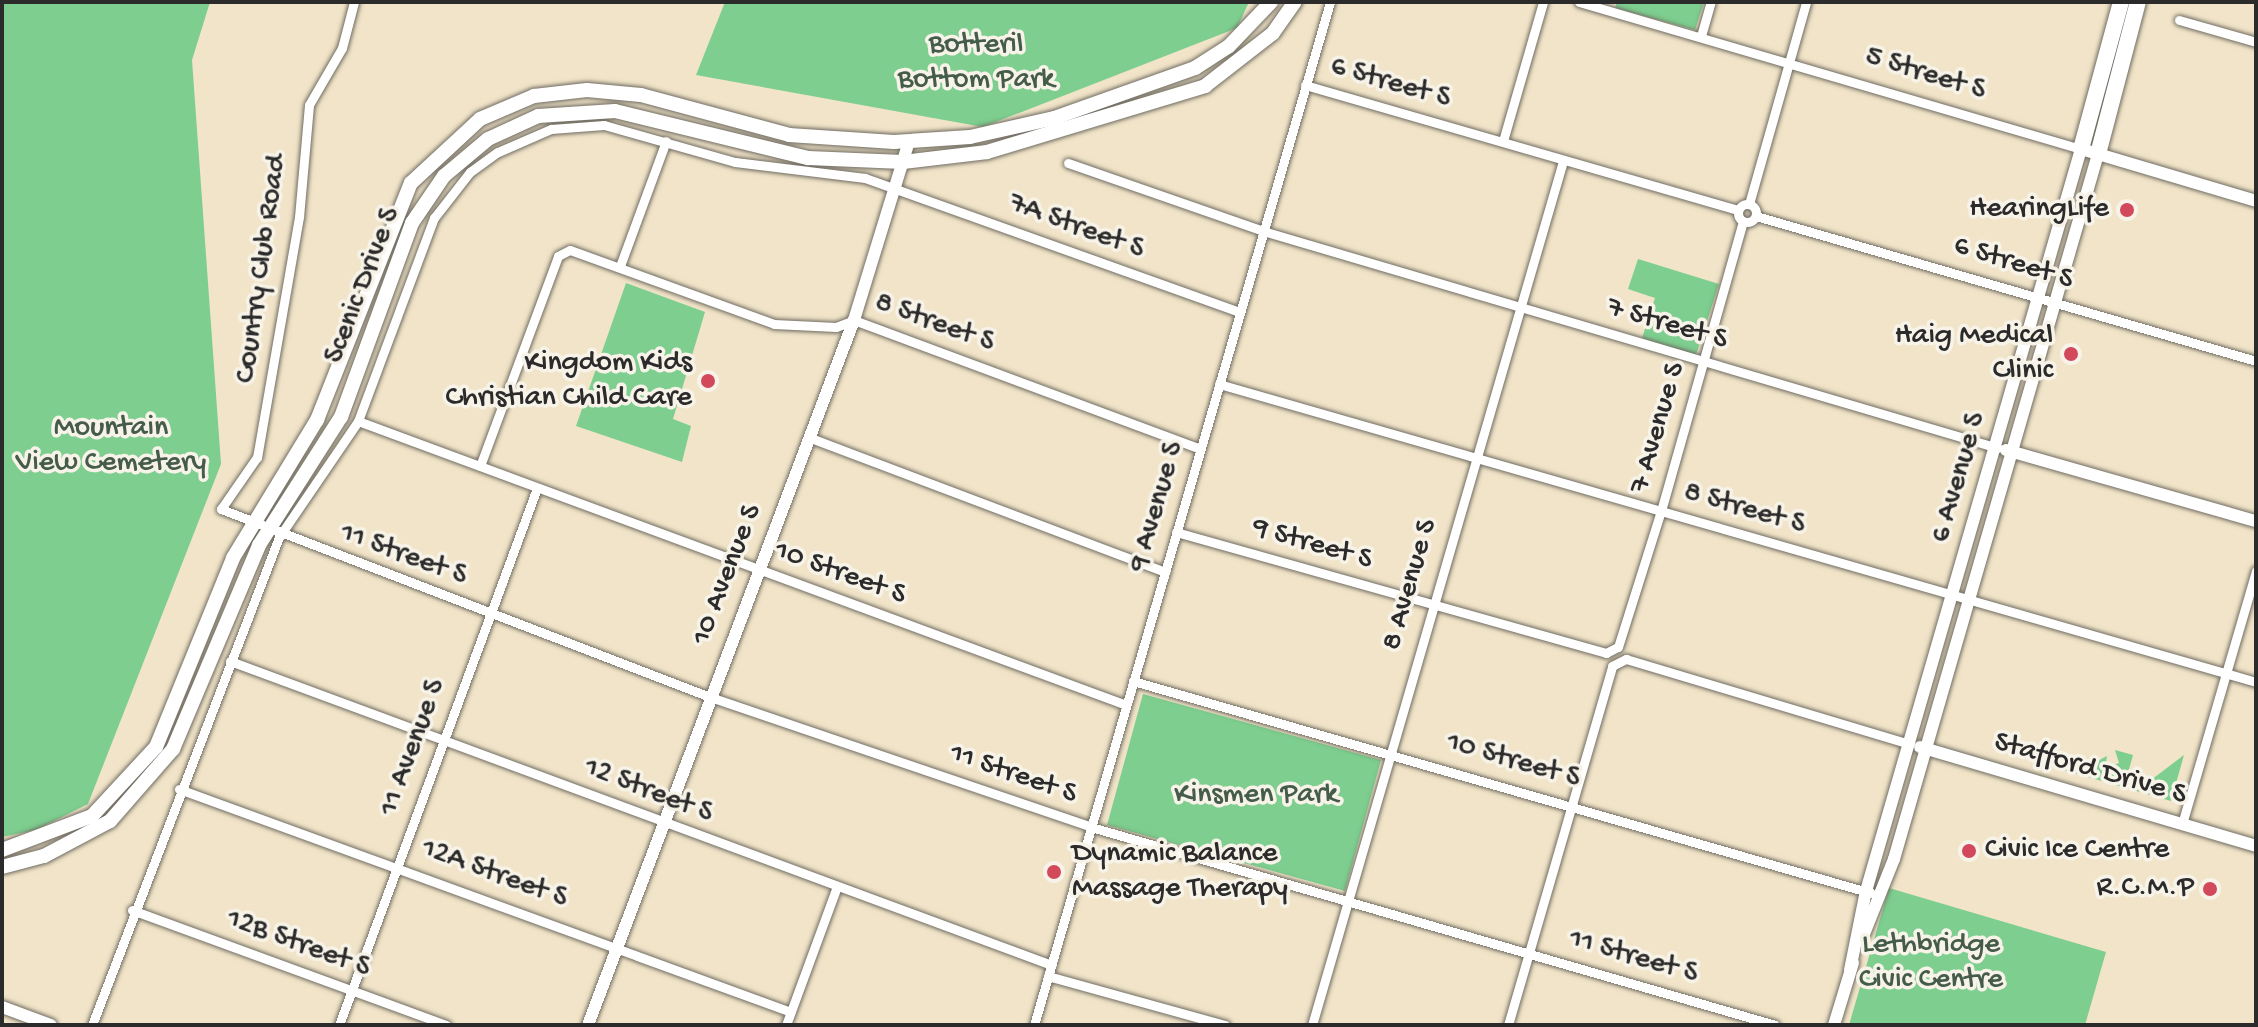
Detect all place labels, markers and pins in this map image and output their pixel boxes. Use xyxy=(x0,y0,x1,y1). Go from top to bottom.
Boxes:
place label: HearingLife xyxy=(1969,192,2109,228)
marker: HearingLife xyxy=(2116,199,2138,221)
place label: Haig Medical Clinic xyxy=(1895,319,2053,390)
marker: Haig Medical Clinic xyxy=(2060,343,2082,365)
place label: Kingdom Kids Christian Child Care xyxy=(446,346,692,416)
marker: Kingdom Kids Christian Child Care xyxy=(699,372,717,390)
place label: Civic Ice Centre xyxy=(1985,833,2169,869)
place label: Dynamic Balance Massage Therapy xyxy=(1072,837,1288,908)
marker: Civic Ice Centre xyxy=(1960,842,1978,860)
marker: Dynamic Balance Massage Therapy xyxy=(1043,861,1065,883)
place label: R.C.M.P xyxy=(2096,871,2194,907)
marker: R.C.M.P xyxy=(2201,880,2219,898)

